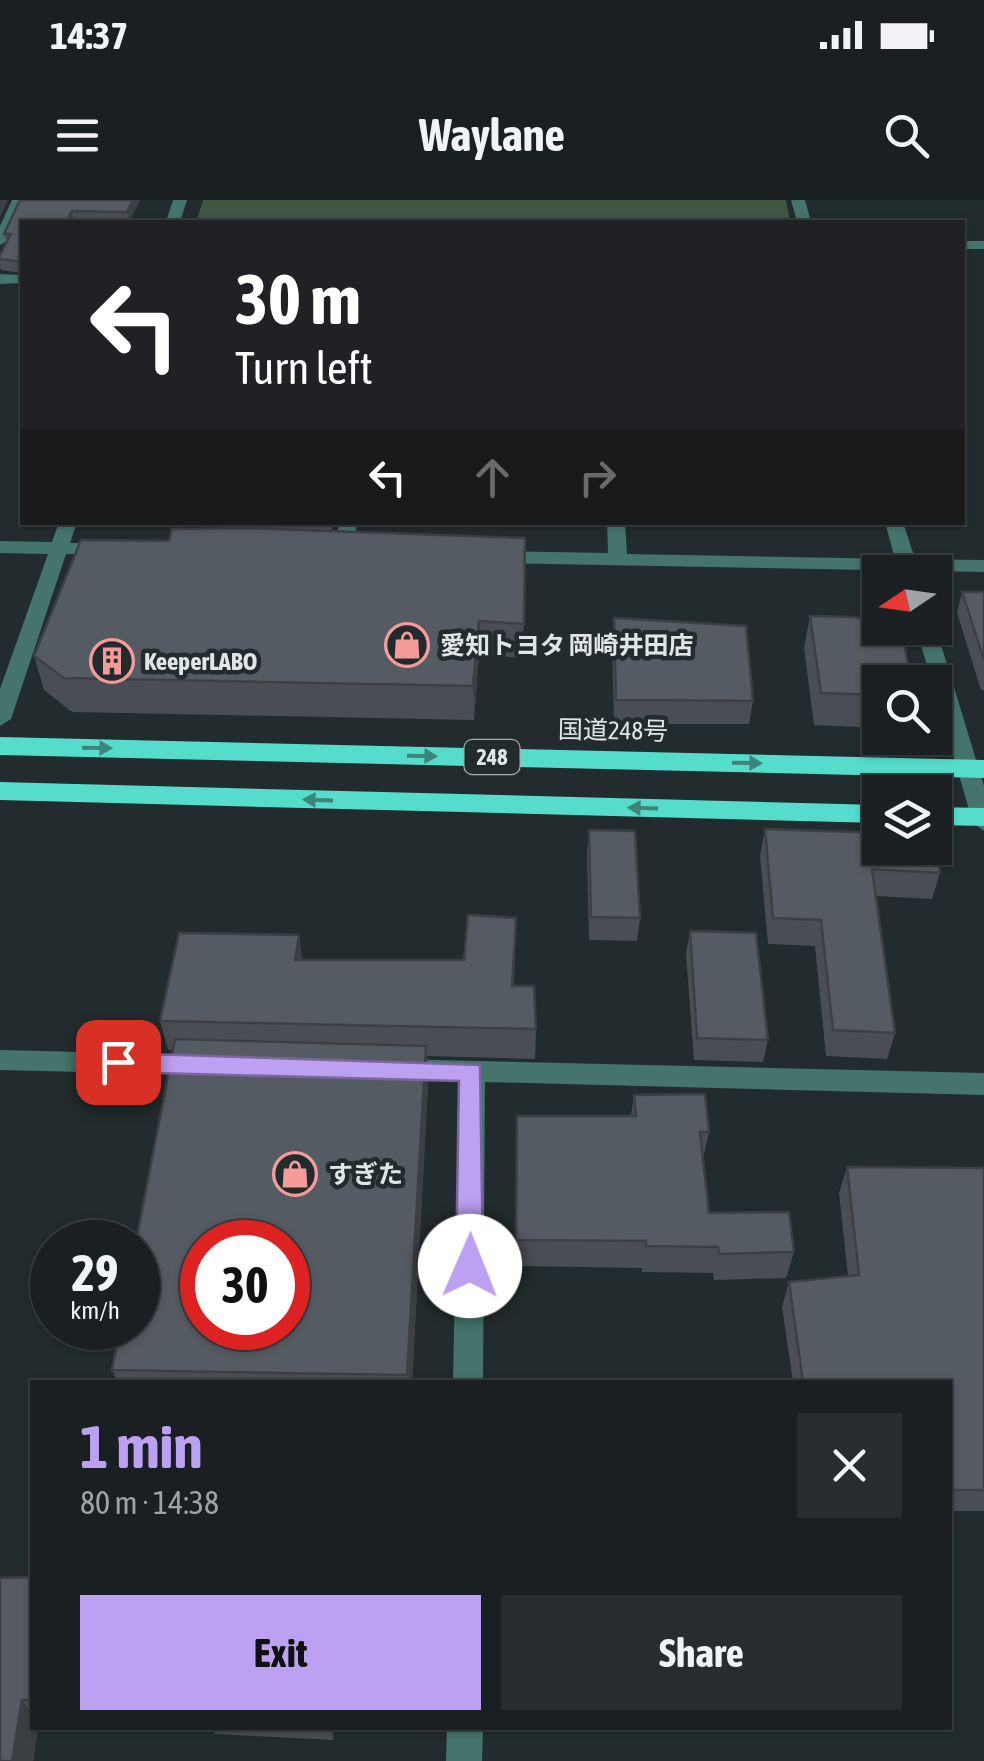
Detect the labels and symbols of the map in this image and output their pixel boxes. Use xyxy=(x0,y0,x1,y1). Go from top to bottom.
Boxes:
north arrow xyxy=(862,555,952,645)
shop icon: 愛知トヨタ 岡崎井田店 xyxy=(384,622,430,668)
place label: 愛知トヨタ 岡崎井田店 xyxy=(440,631,693,659)
building icon: KeeperLABO xyxy=(89,638,135,684)
place label: KeeperLABO xyxy=(144,647,257,675)
street label: 国道248号 xyxy=(558,715,668,745)
road number: 248 xyxy=(464,740,520,774)
one-way arrow xyxy=(82,741,114,757)
one-way arrow xyxy=(407,748,439,764)
one-way arrow xyxy=(732,756,764,772)
one-way arrow xyxy=(301,791,333,807)
one-way arrow xyxy=(626,800,658,816)
pin xyxy=(76,1020,161,1105)
shop icon: すぎた xyxy=(272,1151,318,1197)
place label: すぎた xyxy=(328,1160,403,1188)
position arrow xyxy=(418,1214,522,1318)
speed limit sign: 30 xyxy=(180,1220,310,1350)

